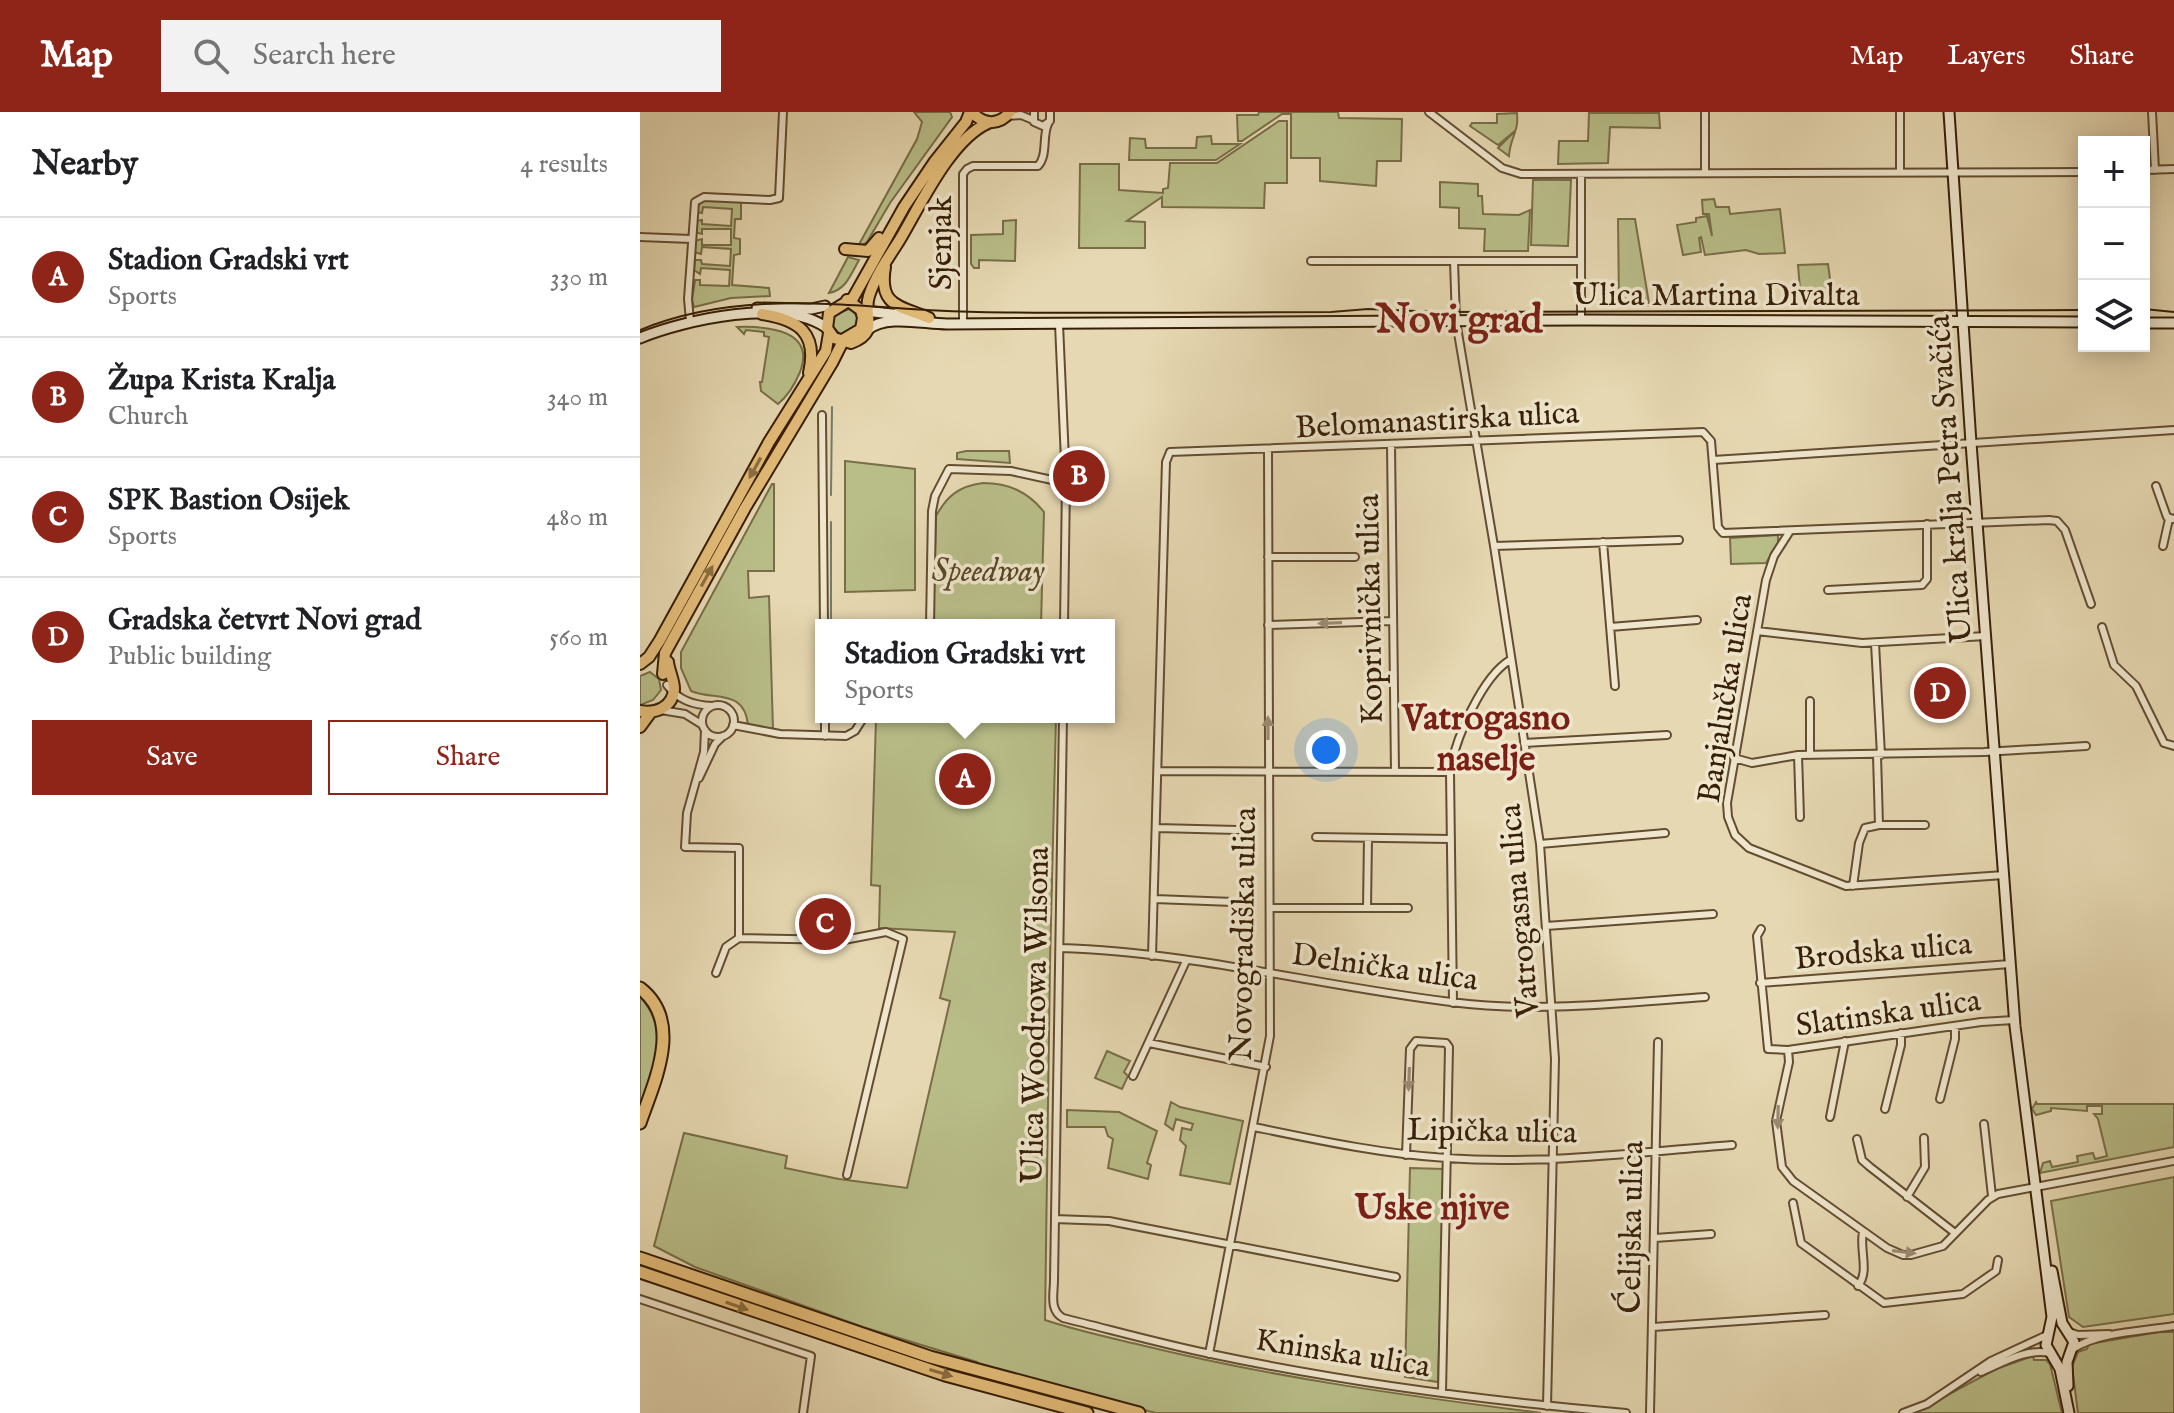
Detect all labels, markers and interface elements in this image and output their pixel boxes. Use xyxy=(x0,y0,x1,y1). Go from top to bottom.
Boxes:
search box xyxy=(161,20,721,92)
text: Map xyxy=(40,32,113,80)
icon: search xyxy=(189,34,233,78)
text: Search here xyxy=(253,37,396,75)
text: Map xyxy=(1850,39,1903,74)
text: Layers xyxy=(1947,39,2026,74)
text: Share xyxy=(2070,39,2134,74)
map controls xyxy=(2078,136,2150,352)
button: + xyxy=(2078,136,2150,208)
text: Nearby xyxy=(32,143,138,186)
text: 4 results xyxy=(520,148,608,181)
street label: Sjenjak xyxy=(922,195,963,290)
button: − xyxy=(2078,208,2150,280)
text: Stadion Gradski vrt xyxy=(108,242,349,280)
text: A xyxy=(49,261,67,294)
text: 330 m xyxy=(550,261,608,294)
street label: Ulica Martina Divalta xyxy=(1572,276,1860,317)
text: Sports xyxy=(108,280,177,313)
button: layers xyxy=(2078,280,2150,352)
district label: Novi grad xyxy=(1375,296,1543,347)
street label: Ulica kralja Petra Svačića xyxy=(1920,313,1983,644)
text: Župa Krista Kralja xyxy=(108,362,335,400)
text: B xyxy=(49,381,67,414)
text: 340 m xyxy=(547,381,608,414)
street label: Belomanastirska ulica xyxy=(1294,394,1580,449)
text: Church xyxy=(108,400,188,433)
pin: B xyxy=(1053,446,1105,506)
one-way arrow xyxy=(748,457,761,480)
text: SPK Bastion Osijek xyxy=(108,482,349,520)
street label: Koprivnička ulica xyxy=(1349,493,1394,724)
text: C xyxy=(49,501,67,534)
text: 480 m xyxy=(547,501,608,534)
text: Sports xyxy=(108,520,177,553)
park label: Speedway xyxy=(932,552,1045,593)
one-way arrow xyxy=(700,565,714,587)
street label: Banjalučka ulica xyxy=(1690,591,1763,806)
text: Gradska četvrt Novi grad xyxy=(108,602,421,640)
one-way arrow xyxy=(1317,616,1342,629)
popup xyxy=(815,619,1115,723)
text: D xyxy=(48,621,68,654)
text: 560 m xyxy=(549,621,608,654)
text: Stadion Gradski vrt xyxy=(845,636,1085,674)
text: Public building xyxy=(108,640,271,673)
pin: D xyxy=(1914,663,1966,723)
text: Sports xyxy=(845,674,914,707)
district label: Vatrogasno naselje xyxy=(1401,696,1570,783)
one-way arrow xyxy=(1262,715,1274,740)
button: Save xyxy=(32,720,312,795)
button: Share xyxy=(328,720,608,795)
your location xyxy=(1306,730,1346,770)
pin: A xyxy=(939,749,991,809)
street label: Vatrogasna ulica xyxy=(1491,802,1550,1020)
street label: Novogradiška ulica xyxy=(1222,807,1267,1061)
street label: Ulica Woodrowa Wilsona xyxy=(1013,846,1060,1184)
pin: C xyxy=(799,894,851,954)
street label: Brodska ulica xyxy=(1793,924,1974,981)
street label: Delnička ulica xyxy=(1289,935,1481,1002)
street label: Slatinska ulica xyxy=(1793,981,1984,1048)
one-way arrow xyxy=(1403,1067,1415,1092)
one-way arrow xyxy=(1772,1105,1784,1130)
street label: Lipička ulica xyxy=(1407,1111,1577,1154)
street label: Ćelijska ulica xyxy=(1610,1140,1655,1314)
district label: Uske njive xyxy=(1355,1186,1510,1232)
one-way arrow xyxy=(1892,1246,1917,1259)
one-way arrow xyxy=(725,1300,749,1312)
street label: Kninska ulica xyxy=(1252,1320,1433,1389)
one-way arrow xyxy=(929,1368,953,1380)

